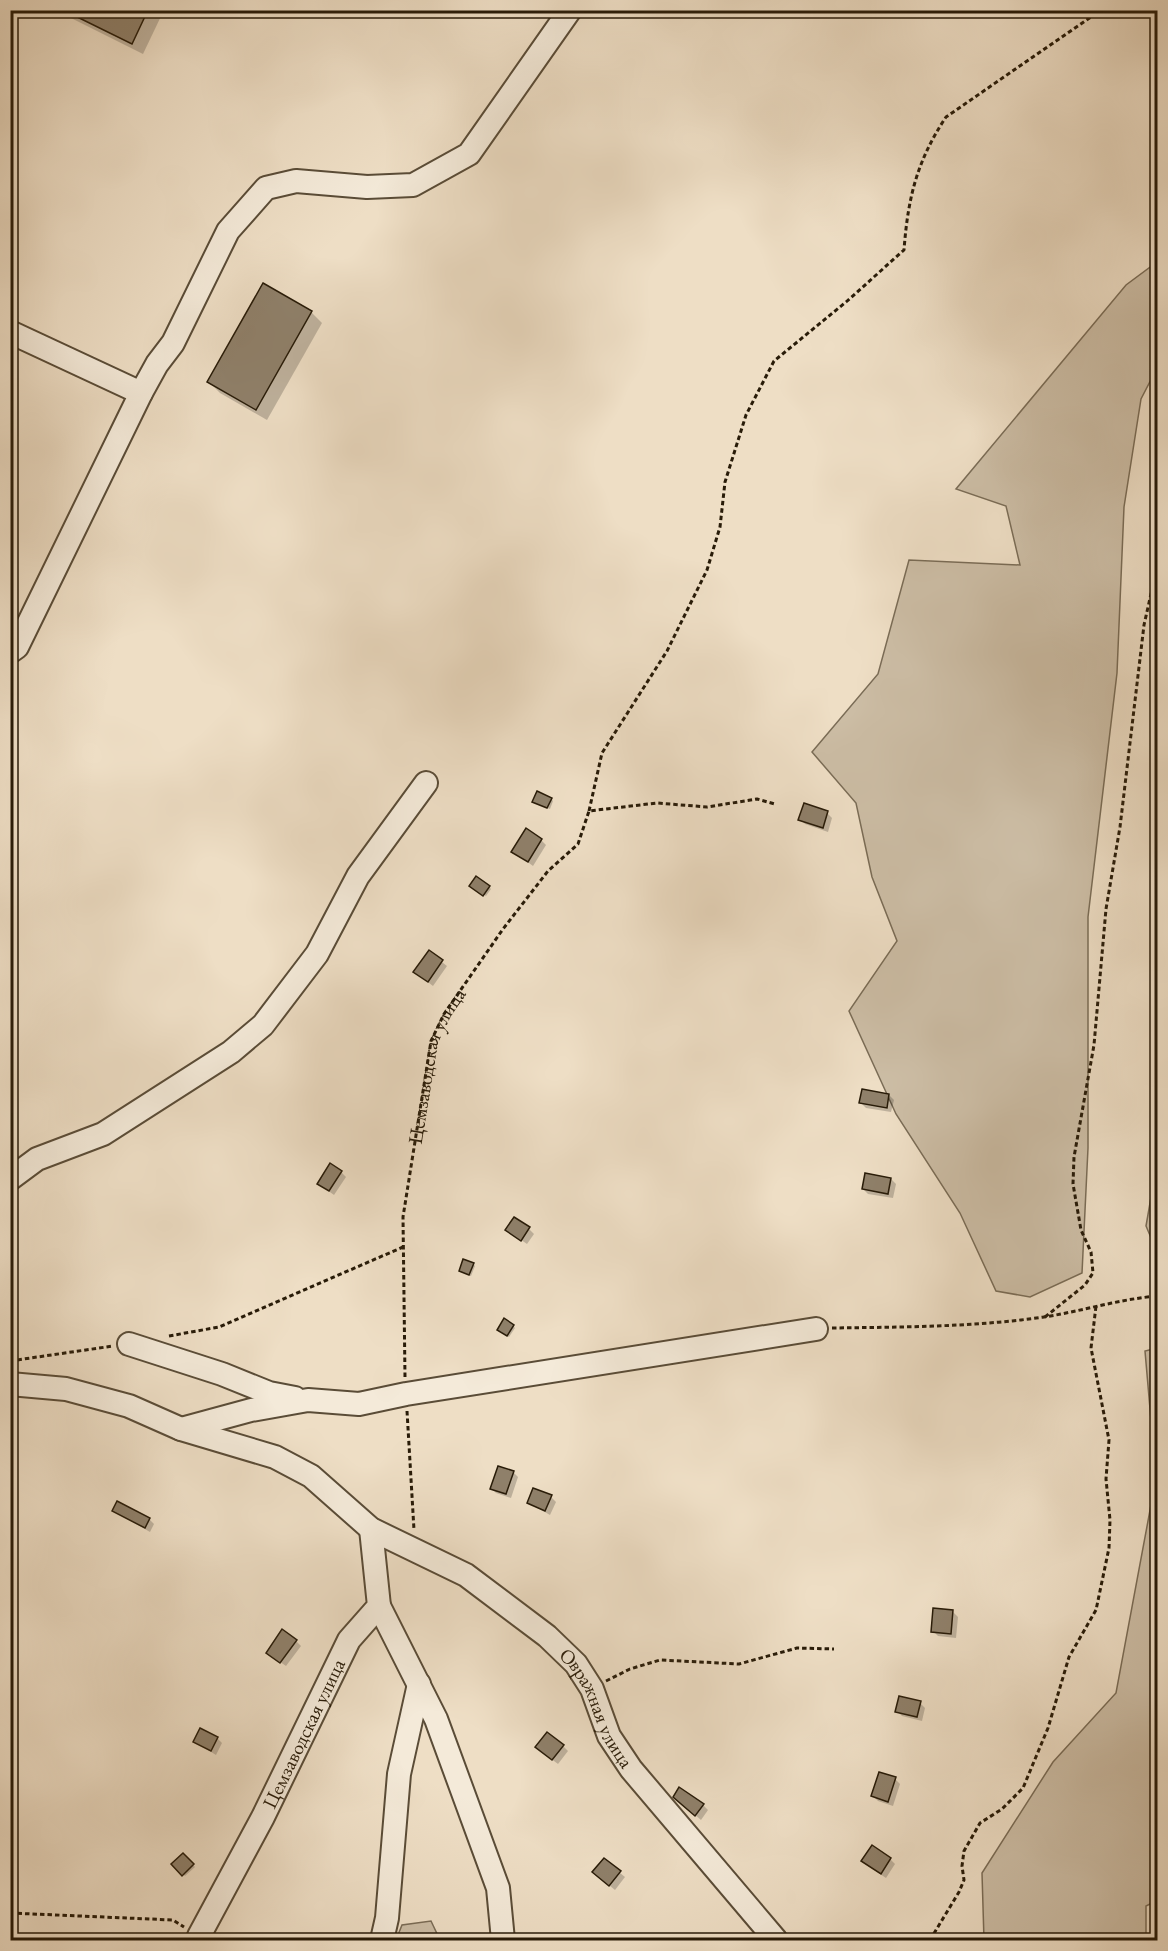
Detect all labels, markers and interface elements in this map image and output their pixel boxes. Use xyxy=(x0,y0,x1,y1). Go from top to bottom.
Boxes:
street label: Цемзаводская улица xyxy=(402,982,471,1146)
street label: Овражная улица xyxy=(554,1642,640,1773)
street label: Цемзаводская улица xyxy=(256,1654,351,1813)

